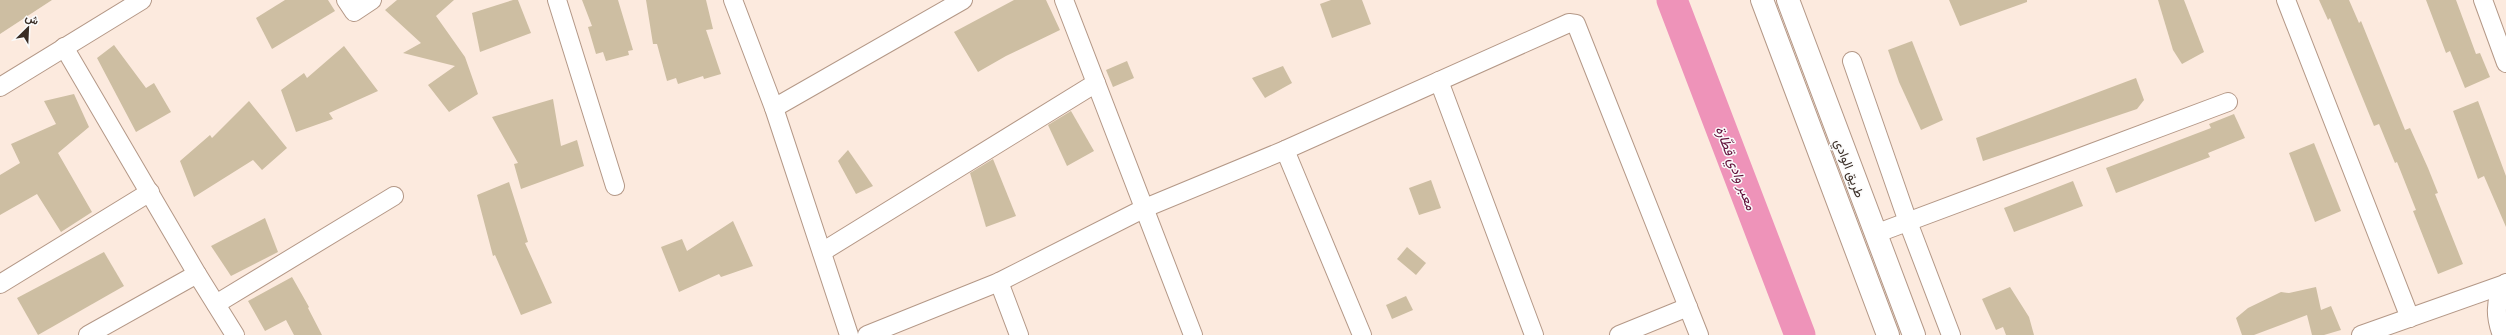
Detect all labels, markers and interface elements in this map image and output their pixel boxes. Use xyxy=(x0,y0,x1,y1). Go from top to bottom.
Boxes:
north arrow xyxy=(8,8,48,48)
text: ش xyxy=(23,11,41,28)
water label: معبر وادي قطّارة xyxy=(1709,124,1760,214)
street label: طريق الوادي xyxy=(1829,137,1868,201)

